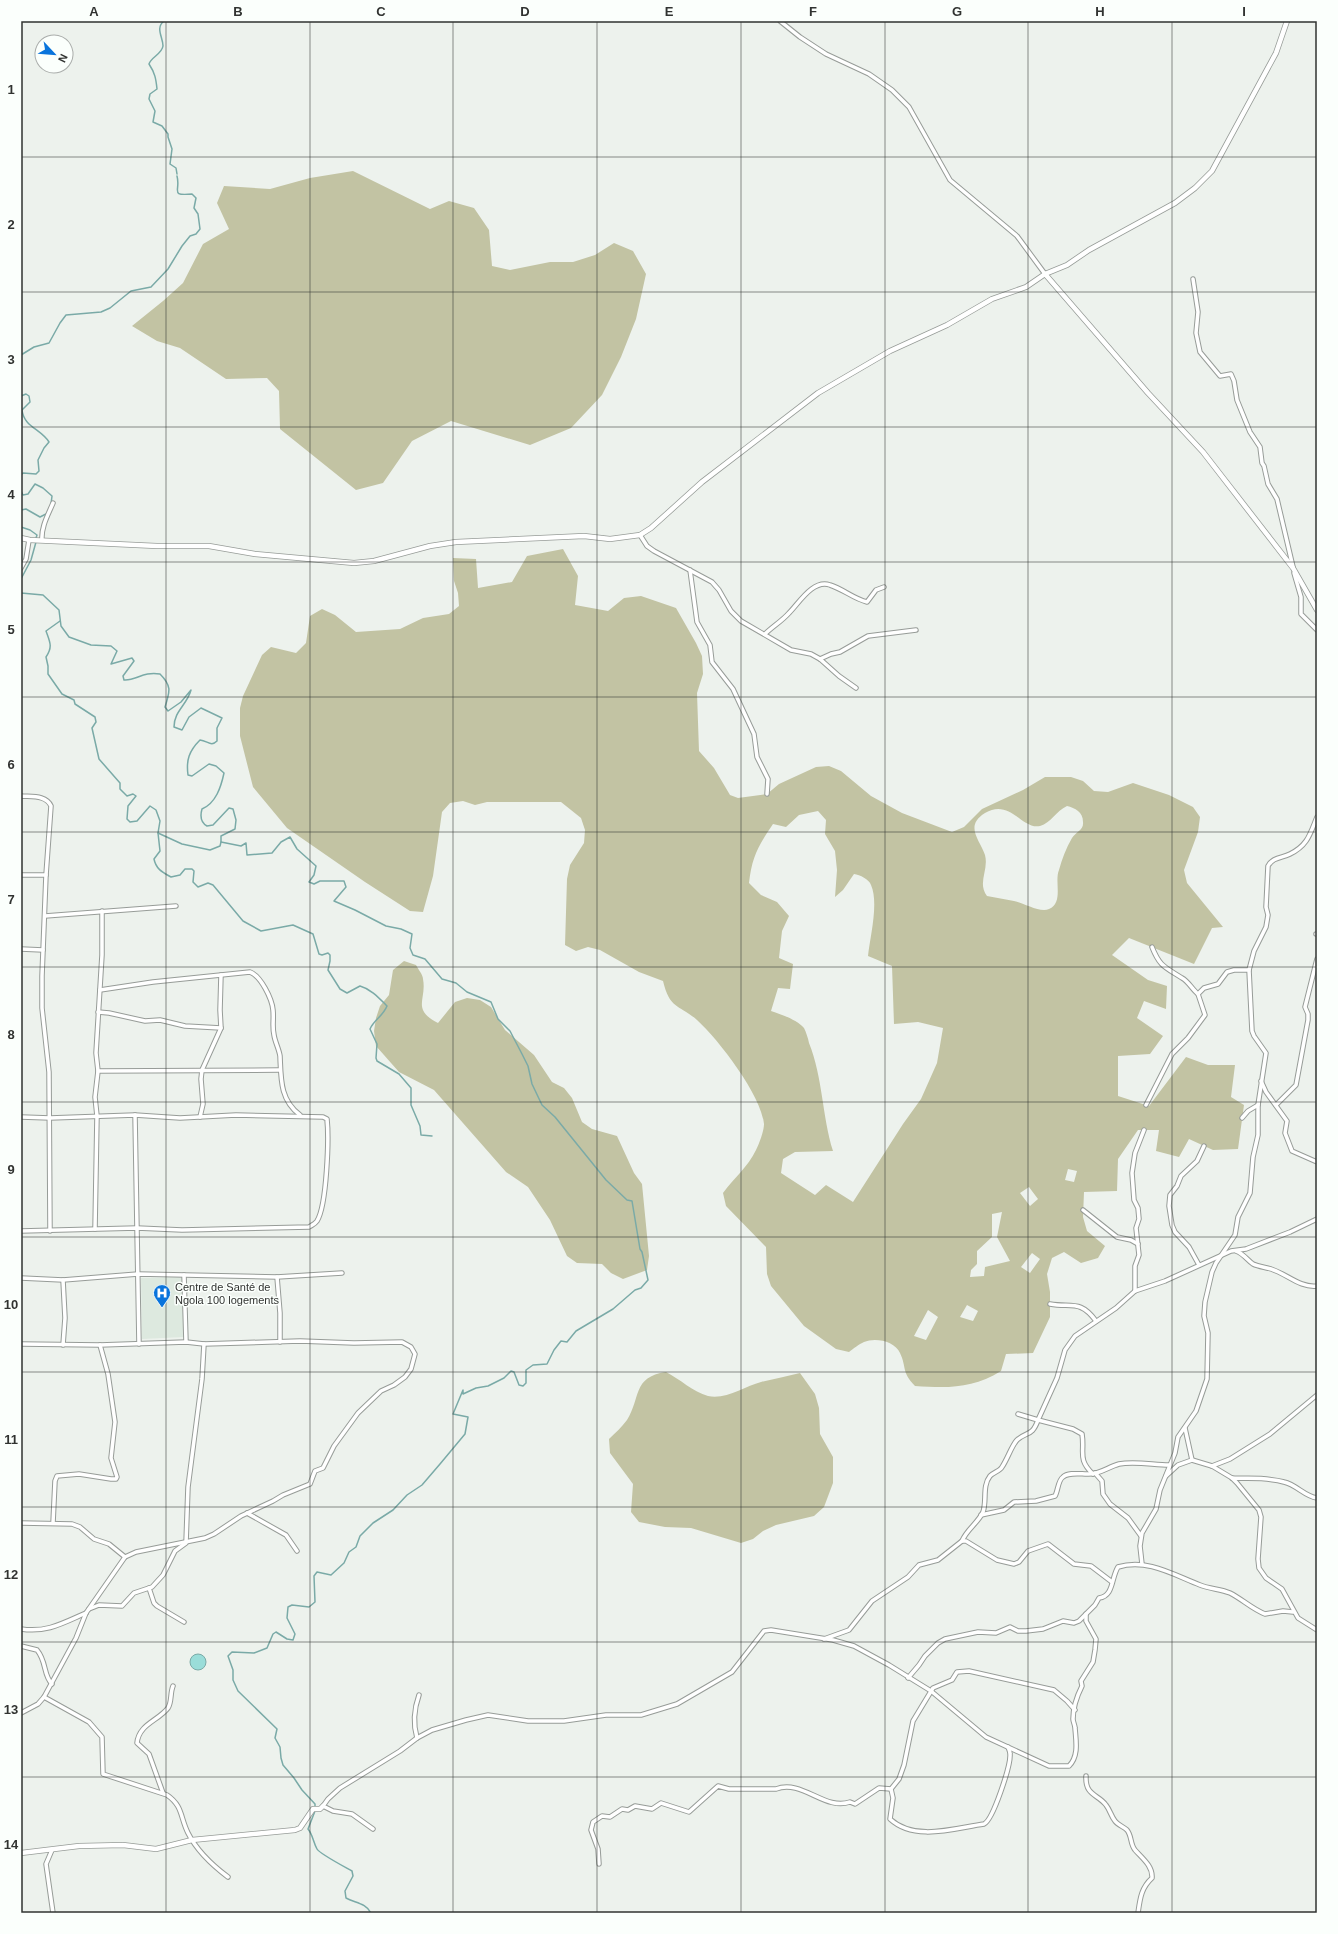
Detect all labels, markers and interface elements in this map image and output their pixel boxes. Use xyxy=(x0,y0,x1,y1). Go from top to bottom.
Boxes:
text: A xyxy=(89,4,99,19)
text: B xyxy=(233,4,243,19)
text: C xyxy=(376,4,386,19)
text: D xyxy=(520,4,530,19)
text: E xyxy=(665,4,674,19)
text: F xyxy=(809,4,817,19)
text: G xyxy=(952,4,962,19)
text: H xyxy=(1095,4,1105,19)
text: I xyxy=(1242,4,1246,19)
north arrow xyxy=(34,34,74,74)
text: N xyxy=(56,52,70,65)
text: 1 xyxy=(7,82,15,97)
text: 2 xyxy=(7,217,15,232)
text: 3 xyxy=(7,352,15,367)
text: 4 xyxy=(7,487,15,502)
text: 5 xyxy=(7,622,15,637)
text: 6 xyxy=(7,757,15,772)
text: 7 xyxy=(7,892,15,907)
text: 8 xyxy=(7,1027,15,1042)
text: 9 xyxy=(7,1162,15,1177)
place label: Centre de Santé de Ngola 100 logements xyxy=(175,1281,279,1306)
hospital icon: Centre de Santé de Ngola 100 logements xyxy=(152,1283,172,1308)
text: 10 xyxy=(4,1297,18,1312)
text: 11 xyxy=(4,1432,18,1447)
text: 12 xyxy=(4,1567,18,1582)
text: 13 xyxy=(4,1702,18,1717)
text: 14 xyxy=(4,1837,19,1852)

